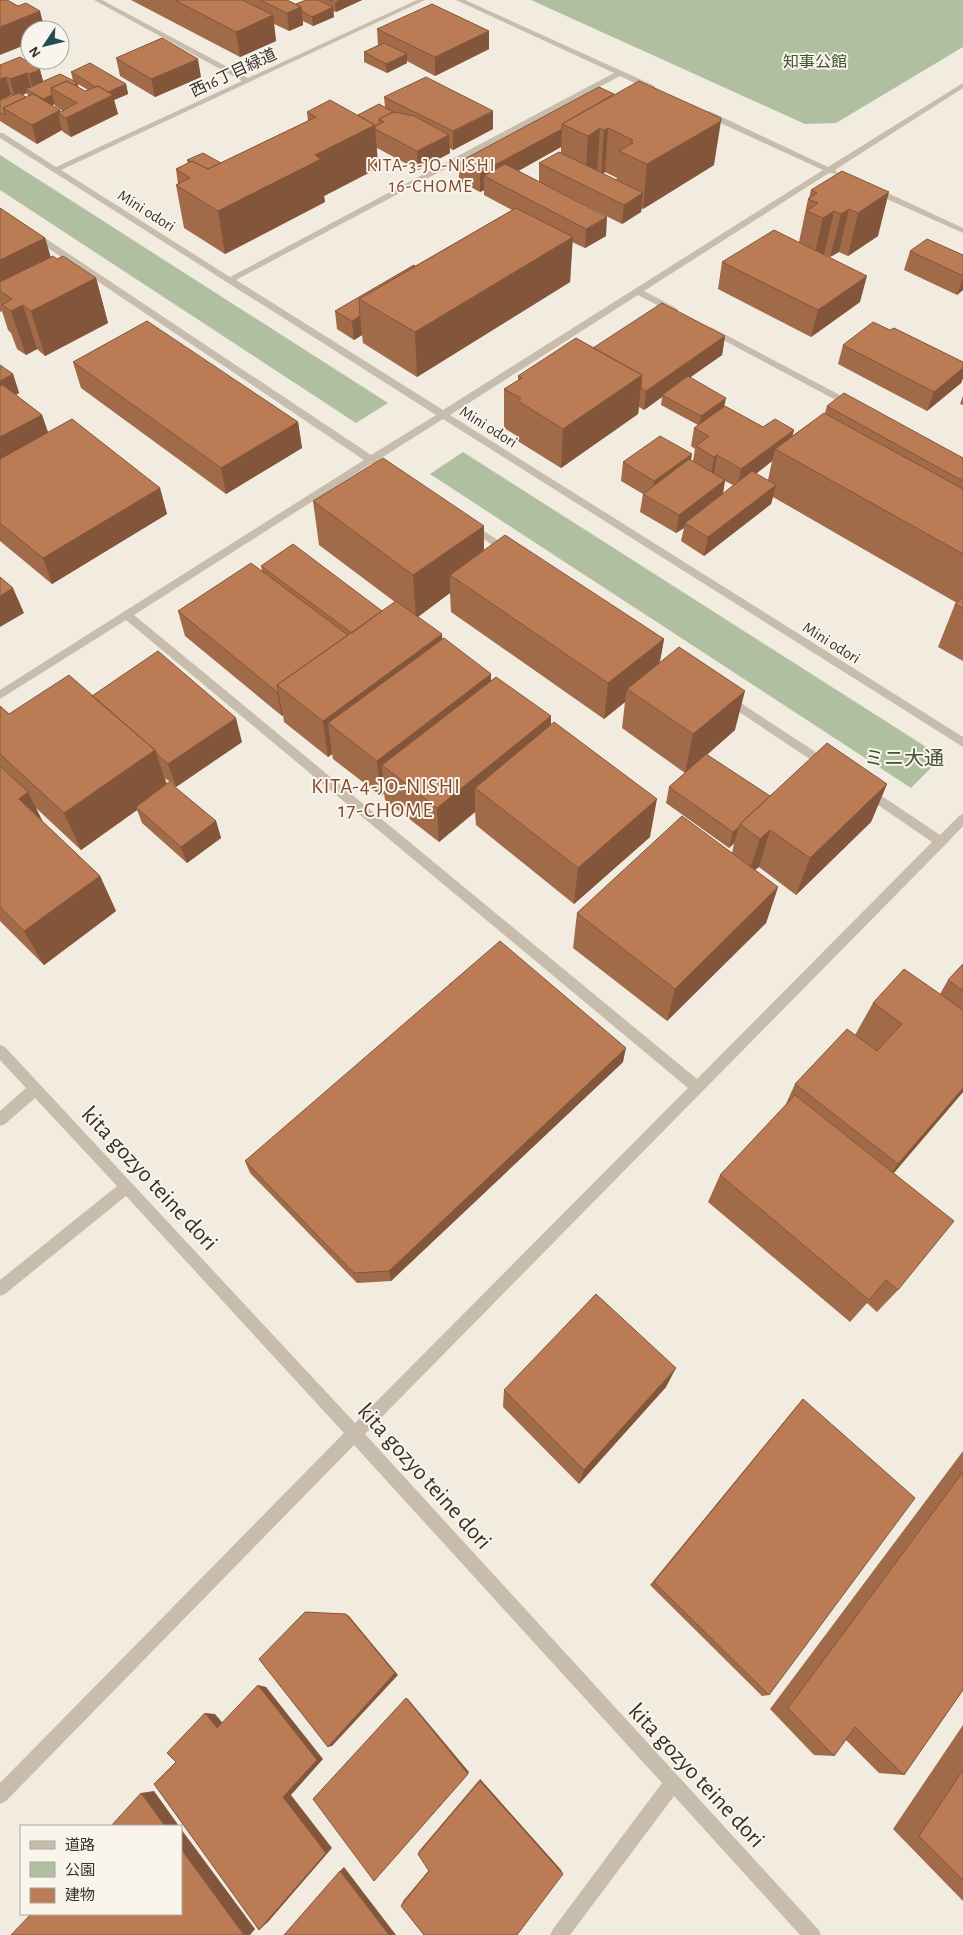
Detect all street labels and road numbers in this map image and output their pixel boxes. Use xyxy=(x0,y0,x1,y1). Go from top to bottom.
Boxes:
street label: 西16丁目緑道 xyxy=(187,45,279,100)
street label: Mini odori xyxy=(115,187,178,235)
street label: Mini odori xyxy=(457,403,520,451)
street label: Mini odori xyxy=(800,619,863,667)
street label: kita gozyo teine dori xyxy=(77,1102,222,1255)
street label: kita gozyo teine dori xyxy=(353,1399,496,1554)
street label: kita gozyo teine dori xyxy=(624,1699,769,1852)

